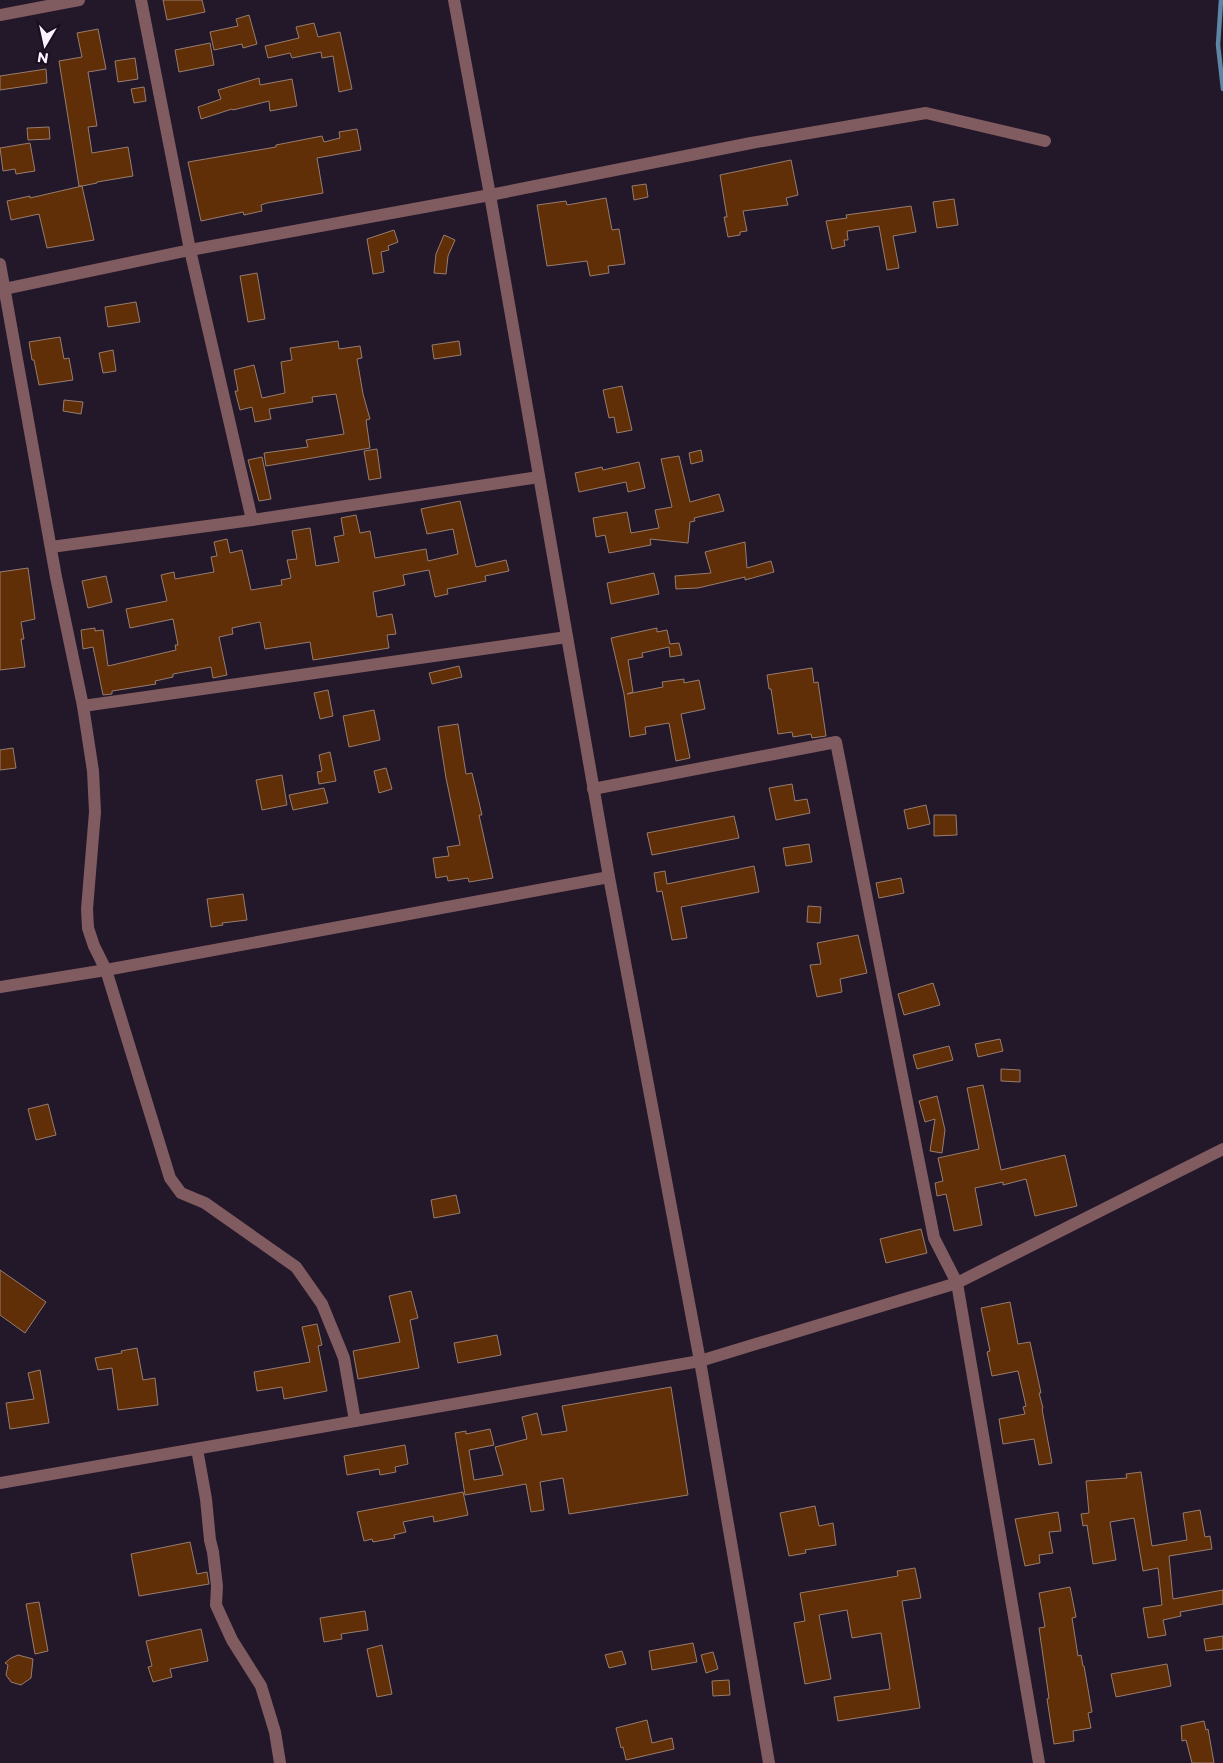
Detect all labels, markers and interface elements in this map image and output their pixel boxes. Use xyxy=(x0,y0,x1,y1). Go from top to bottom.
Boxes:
north arrow xyxy=(20,20,70,70)
text: N xyxy=(36,48,50,68)

